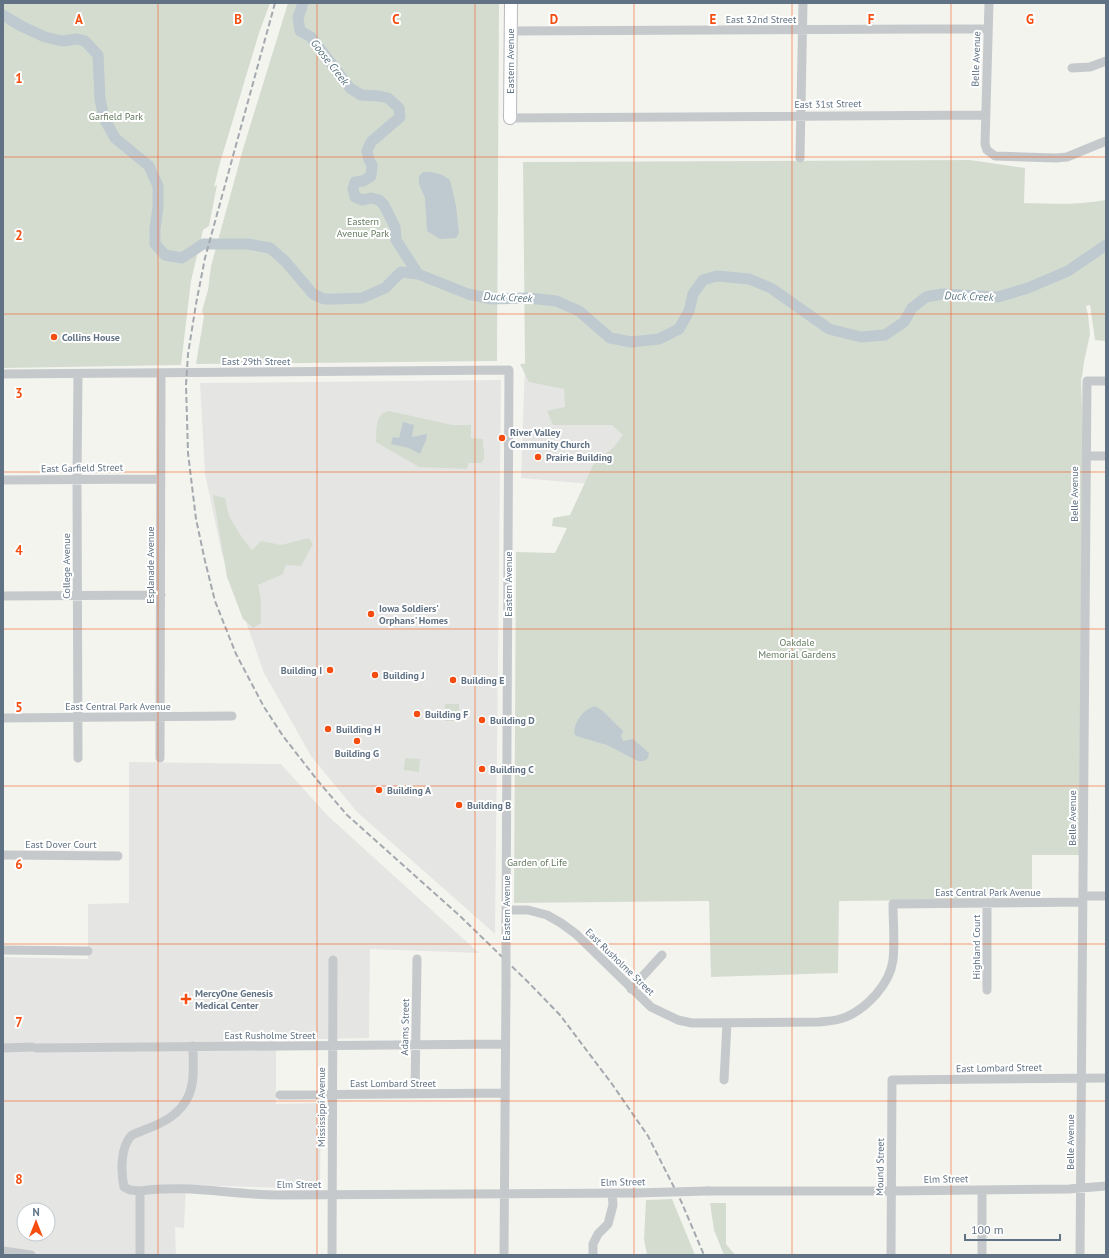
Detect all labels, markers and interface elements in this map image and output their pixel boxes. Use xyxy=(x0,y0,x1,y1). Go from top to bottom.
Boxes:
text: A xyxy=(75,11,83,28)
text: B xyxy=(234,11,242,28)
text: C xyxy=(392,11,400,28)
text: D xyxy=(550,11,558,28)
text: E xyxy=(710,11,717,28)
text: F xyxy=(868,11,875,28)
text: G xyxy=(1026,11,1034,28)
street label: East 32nd Street xyxy=(726,13,797,26)
street label: Eastern Avenue xyxy=(504,28,517,94)
street label: Belle Avenue xyxy=(969,31,983,87)
water label: Goose Creek xyxy=(308,36,353,88)
text: 1 xyxy=(15,70,23,87)
street label: East 31st Street xyxy=(794,97,862,111)
park label: Garfield Park xyxy=(89,110,143,123)
park label: Eastern Avenue Park xyxy=(337,215,389,240)
text: 2 xyxy=(15,227,23,244)
water label: Duck Creek xyxy=(944,288,995,304)
water label: Duck Creek xyxy=(483,289,534,305)
place label: Collins House xyxy=(62,331,120,344)
marker: Collins House xyxy=(49,332,59,342)
street label: East 29th Street xyxy=(222,355,291,368)
text: 3 xyxy=(15,385,23,402)
place label: River Valley Community Church xyxy=(510,426,590,451)
marker: River Valley Community Church xyxy=(497,433,507,443)
place label: Prairie Building xyxy=(546,451,612,464)
marker: Prairie Building xyxy=(533,452,543,462)
street label: East Garfield Street xyxy=(41,461,124,475)
street label: Belle Avenue xyxy=(1068,466,1081,522)
street label: Esplanade Avenue xyxy=(144,526,157,604)
street label: College Avenue xyxy=(60,533,73,599)
text: 4 xyxy=(15,542,23,559)
street label: Eastern Avenue xyxy=(502,551,515,617)
place label: Iowa Soldiers' Orphans' Homes xyxy=(379,602,448,627)
marker: Iowa Soldiers' Orphans' Homes xyxy=(366,609,376,619)
park label: Oakdale Memorial Gardens xyxy=(758,636,836,661)
place label: Building I xyxy=(281,664,322,677)
marker: Building I xyxy=(325,665,335,675)
place label: Building J xyxy=(383,669,425,682)
marker: Building J xyxy=(370,670,380,680)
place label: Building E xyxy=(461,674,505,687)
marker: Building E xyxy=(448,675,458,685)
text: 5 xyxy=(15,699,23,716)
street label: East Central Park Avenue xyxy=(65,700,171,713)
place label: Building F xyxy=(425,708,468,721)
marker: Building F xyxy=(412,709,422,719)
place label: Building D xyxy=(490,714,535,727)
marker: Building D xyxy=(477,715,487,725)
place label: Building H xyxy=(336,723,381,736)
marker: Building H xyxy=(323,724,333,734)
marker: Building G xyxy=(352,736,362,746)
place label: Building G xyxy=(335,747,379,760)
place label: Building C xyxy=(490,763,534,776)
marker: Building C xyxy=(477,764,487,774)
place label: Building A xyxy=(387,784,432,797)
marker: Building A xyxy=(374,785,384,795)
street label: Belle Avenue xyxy=(1066,790,1079,846)
place label: Building B xyxy=(467,799,511,812)
marker: Building B xyxy=(454,800,464,810)
street label: East Dover Court xyxy=(25,838,97,851)
text: 6 xyxy=(15,856,23,873)
park label: Garden of Life xyxy=(507,856,567,869)
street label: Eastern Avenue xyxy=(500,875,513,941)
street label: East Central Park Avenue xyxy=(935,886,1041,899)
street label: Highland Court xyxy=(970,914,983,979)
street label: East Rusholme Street xyxy=(583,926,658,999)
place label: MercyOne Genesis Medical Center xyxy=(195,987,273,1012)
marker: MercyOne Genesis Medical Center xyxy=(180,993,192,1005)
street label: Adams Street xyxy=(398,998,412,1055)
text: 7 xyxy=(15,1014,23,1031)
street label: East Rusholme Street xyxy=(224,1029,316,1042)
street label: East Lombard Street xyxy=(956,1061,1043,1075)
street label: Mississippi Avenue xyxy=(315,1067,328,1147)
street label: East Lombard Street xyxy=(350,1077,437,1090)
street label: Belle Avenue xyxy=(1064,1114,1077,1170)
street label: Mound Street xyxy=(873,1137,887,1196)
text: 8 xyxy=(15,1171,23,1188)
street label: Elm Street xyxy=(924,1172,969,1186)
street label: Elm Street xyxy=(601,1175,646,1189)
street label: Elm Street xyxy=(277,1178,322,1191)
north arrow xyxy=(16,1202,56,1242)
text: N xyxy=(32,1205,40,1219)
scale bar xyxy=(965,1216,1060,1242)
text: 100 m xyxy=(971,1222,1004,1237)

